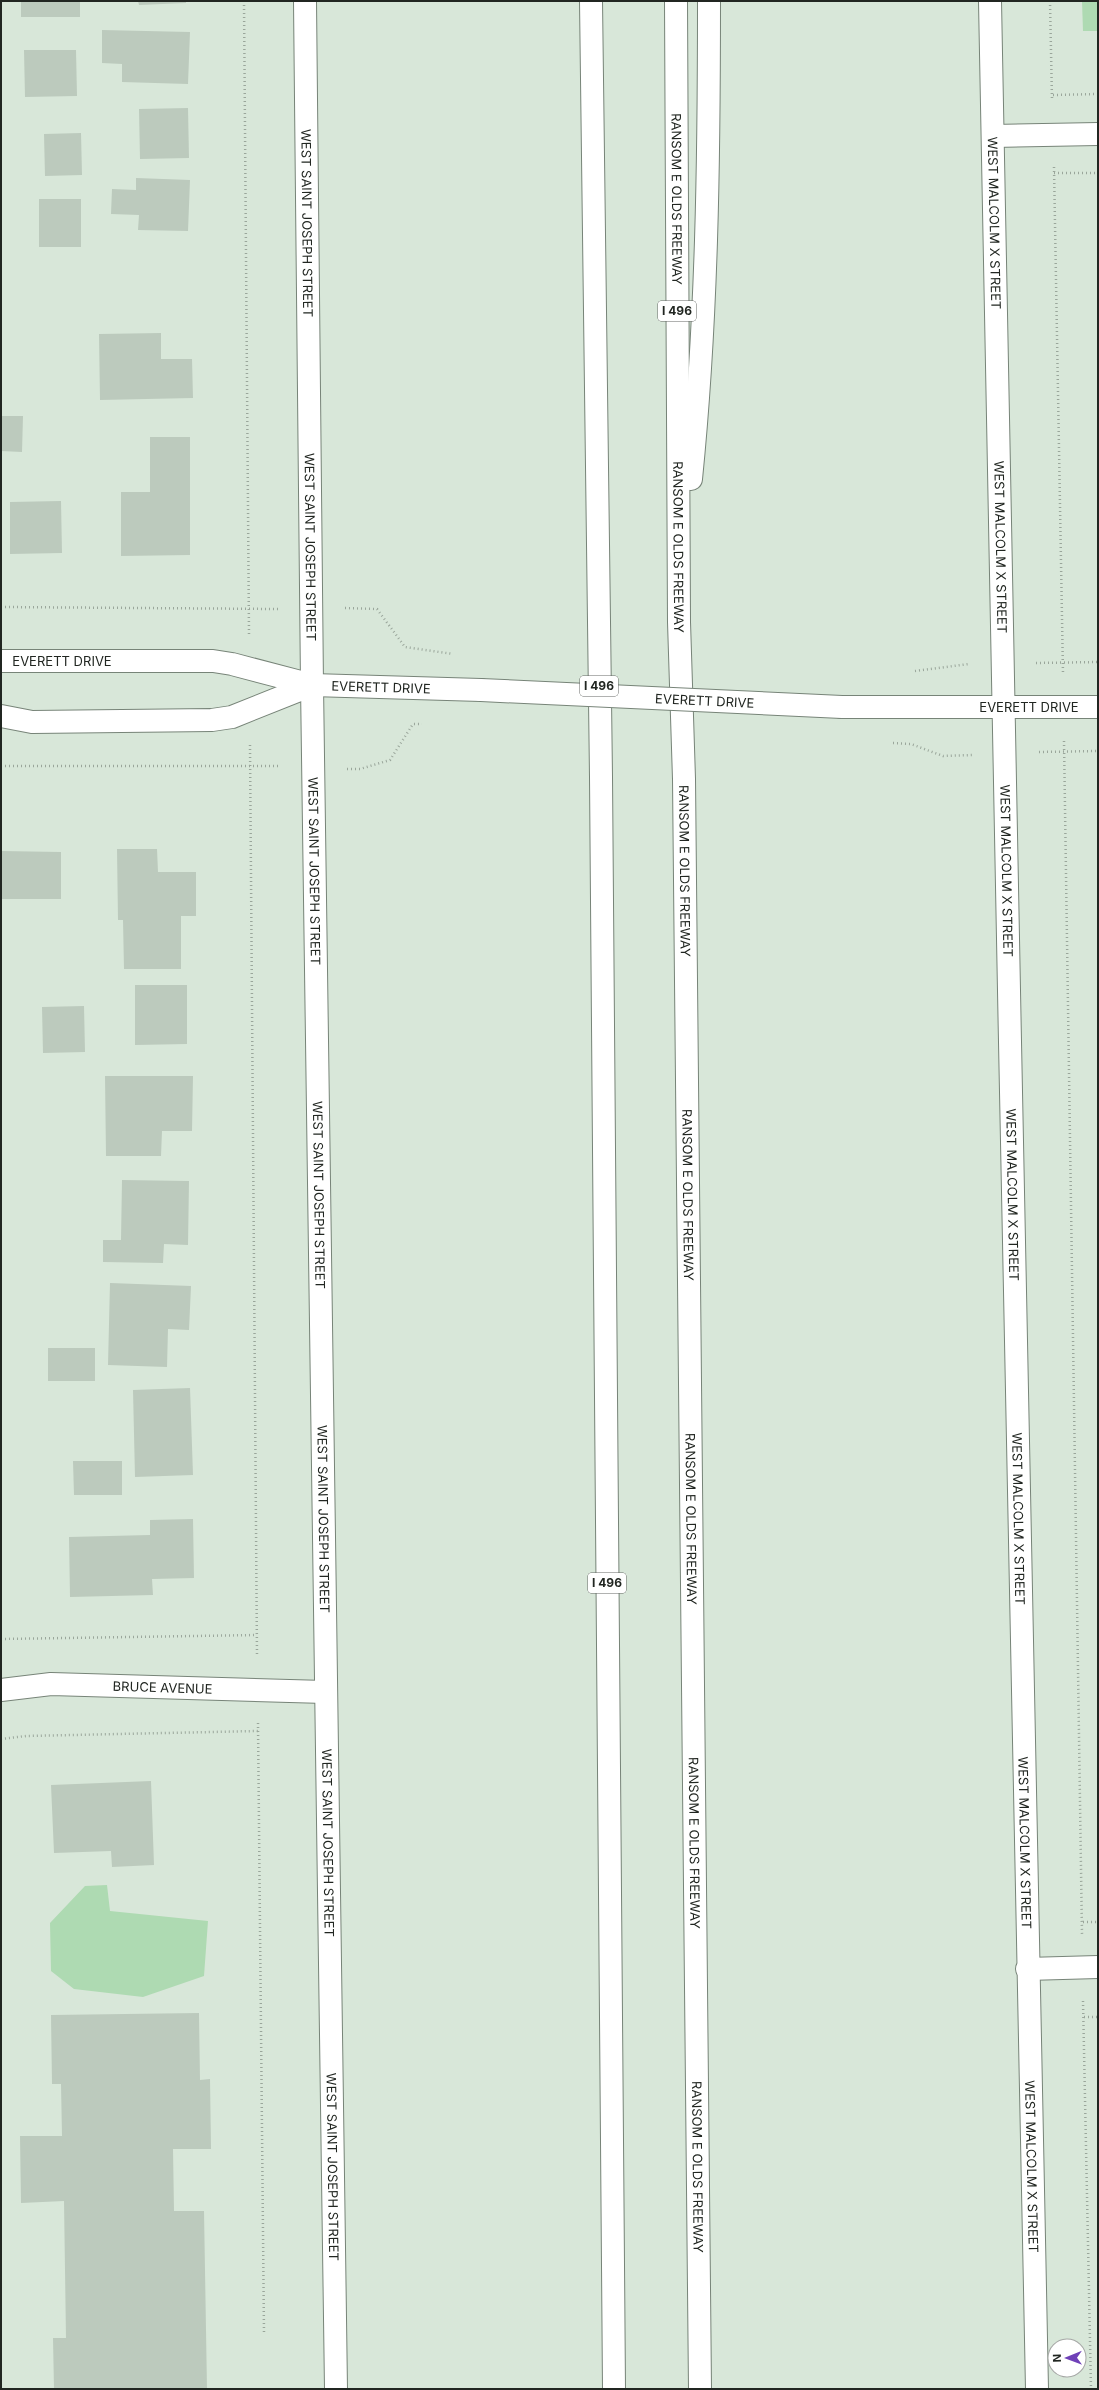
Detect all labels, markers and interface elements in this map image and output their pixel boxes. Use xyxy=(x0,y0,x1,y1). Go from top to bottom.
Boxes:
street label: RANSOM E OLDS FREEWAY xyxy=(669,113,685,285)
street label: WEST SAINT JOSEPH STREET xyxy=(298,129,316,317)
street label: WEST MALCOLM X STREET xyxy=(985,136,1004,309)
road number: I 496 xyxy=(658,301,696,321)
street label: WEST SAINT JOSEPH STREET xyxy=(302,453,320,641)
street label: WEST MALCOLM X STREET xyxy=(991,460,1010,633)
street label: RANSOM E OLDS FREEWAY xyxy=(670,461,687,633)
street label: EVERETT DRIVE xyxy=(12,653,112,669)
road number: I 496 xyxy=(580,676,618,696)
street label: EVERETT DRIVE xyxy=(331,678,431,697)
street label: EVERETT DRIVE xyxy=(655,690,755,711)
street label: EVERETT DRIVE xyxy=(979,699,1079,715)
street label: WEST SAINT JOSEPH STREET xyxy=(305,777,324,965)
street label: WEST MALCOLM X STREET xyxy=(997,784,1016,957)
street label: RANSOM E OLDS FREEWAY xyxy=(676,785,694,957)
street label: WEST SAINT JOSEPH STREET xyxy=(310,1101,329,1289)
street label: WEST MALCOLM X STREET xyxy=(1003,1108,1022,1281)
street label: RANSOM E OLDS FREEWAY xyxy=(679,1109,697,1281)
street label: WEST SAINT JOSEPH STREET xyxy=(314,1425,333,1613)
street label: WEST MALCOLM X STREET xyxy=(1009,1432,1028,1605)
street label: RANSOM E OLDS FREEWAY xyxy=(683,1433,700,1605)
road number: I 496 xyxy=(588,1573,626,1593)
street label: BRUCE AVENUE xyxy=(112,1678,213,1697)
street label: WEST SAINT JOSEPH STREET xyxy=(319,1749,338,1937)
street label: WEST MALCOLM X STREET xyxy=(1015,1756,1035,1929)
street label: RANSOM E OLDS FREEWAY xyxy=(686,1757,703,1929)
street label: WEST SAINT JOSEPH STREET xyxy=(324,2073,342,2261)
street label: WEST MALCOLM X STREET xyxy=(1022,2080,1042,2253)
street label: RANSOM E OLDS FREEWAY xyxy=(689,2081,707,2253)
north arrow xyxy=(1047,2338,1087,2378)
text: N xyxy=(1050,2354,1064,2362)

